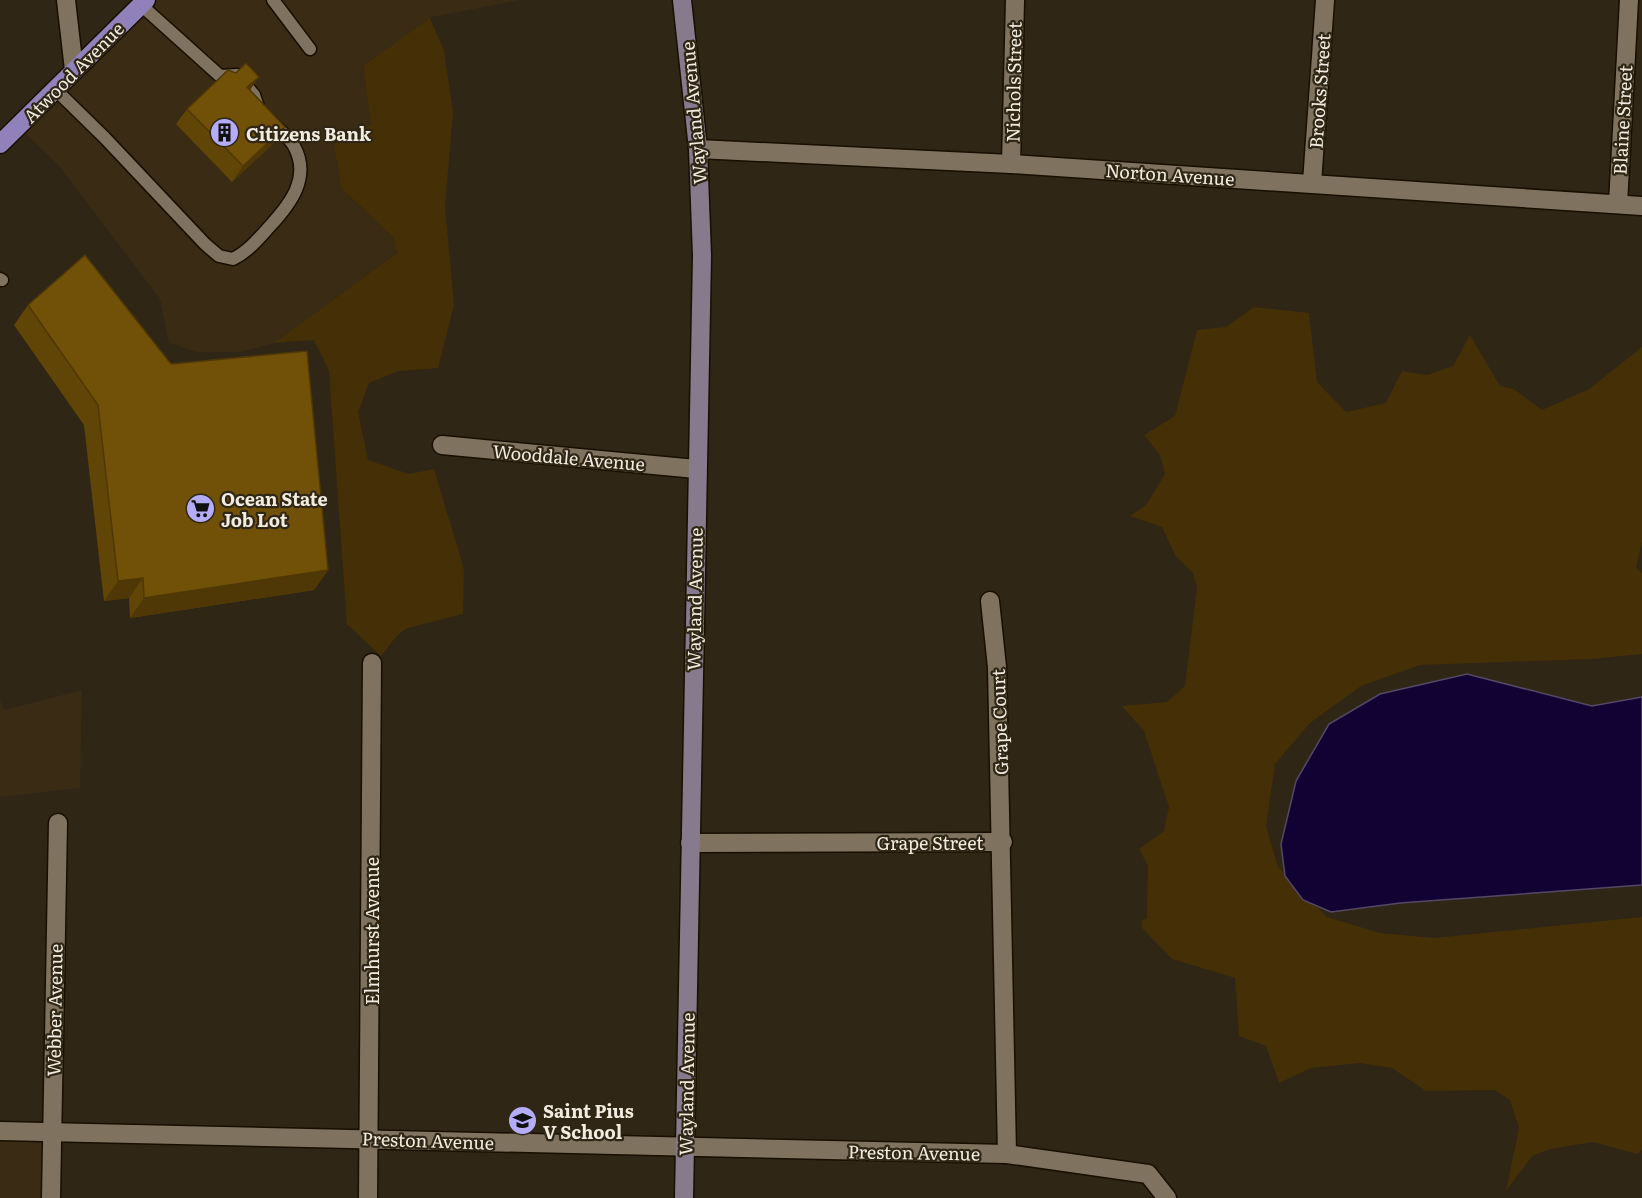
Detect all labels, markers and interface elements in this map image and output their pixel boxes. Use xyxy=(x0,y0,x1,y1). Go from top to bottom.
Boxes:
street label: Atwood Avenue xyxy=(16,15,130,129)
street label: Nichols Street xyxy=(998,21,1028,143)
street label: Brooks Street xyxy=(1302,32,1337,149)
street label: Wayland Avenue xyxy=(673,41,713,185)
street label: Blaine Street xyxy=(1606,64,1638,176)
building icon: Citizens Bank xyxy=(209,117,241,149)
place label: Citizens Bank xyxy=(246,120,372,147)
street label: Norton Avenue xyxy=(1105,156,1235,192)
street label: Wooddale Avenue xyxy=(492,437,646,477)
place label: Ocean State Job Lot xyxy=(221,485,328,533)
supermarket icon: Ocean State Job Lot xyxy=(184,492,216,524)
street label: Wayland Avenue xyxy=(679,527,709,671)
street label: Grape Court xyxy=(984,668,1014,775)
street label: Grape Street xyxy=(876,829,984,856)
street label: Elmhurst Avenue xyxy=(358,857,385,1005)
street label: Webber Avenue xyxy=(39,943,69,1077)
street label: Wayland Avenue xyxy=(671,1012,701,1156)
place label: Saint Pius V School xyxy=(543,1097,634,1145)
school or university icon: Saint Pius V School xyxy=(506,1104,538,1136)
street label: Preston Avenue xyxy=(361,1124,495,1156)
street label: Preston Avenue xyxy=(848,1137,980,1167)

